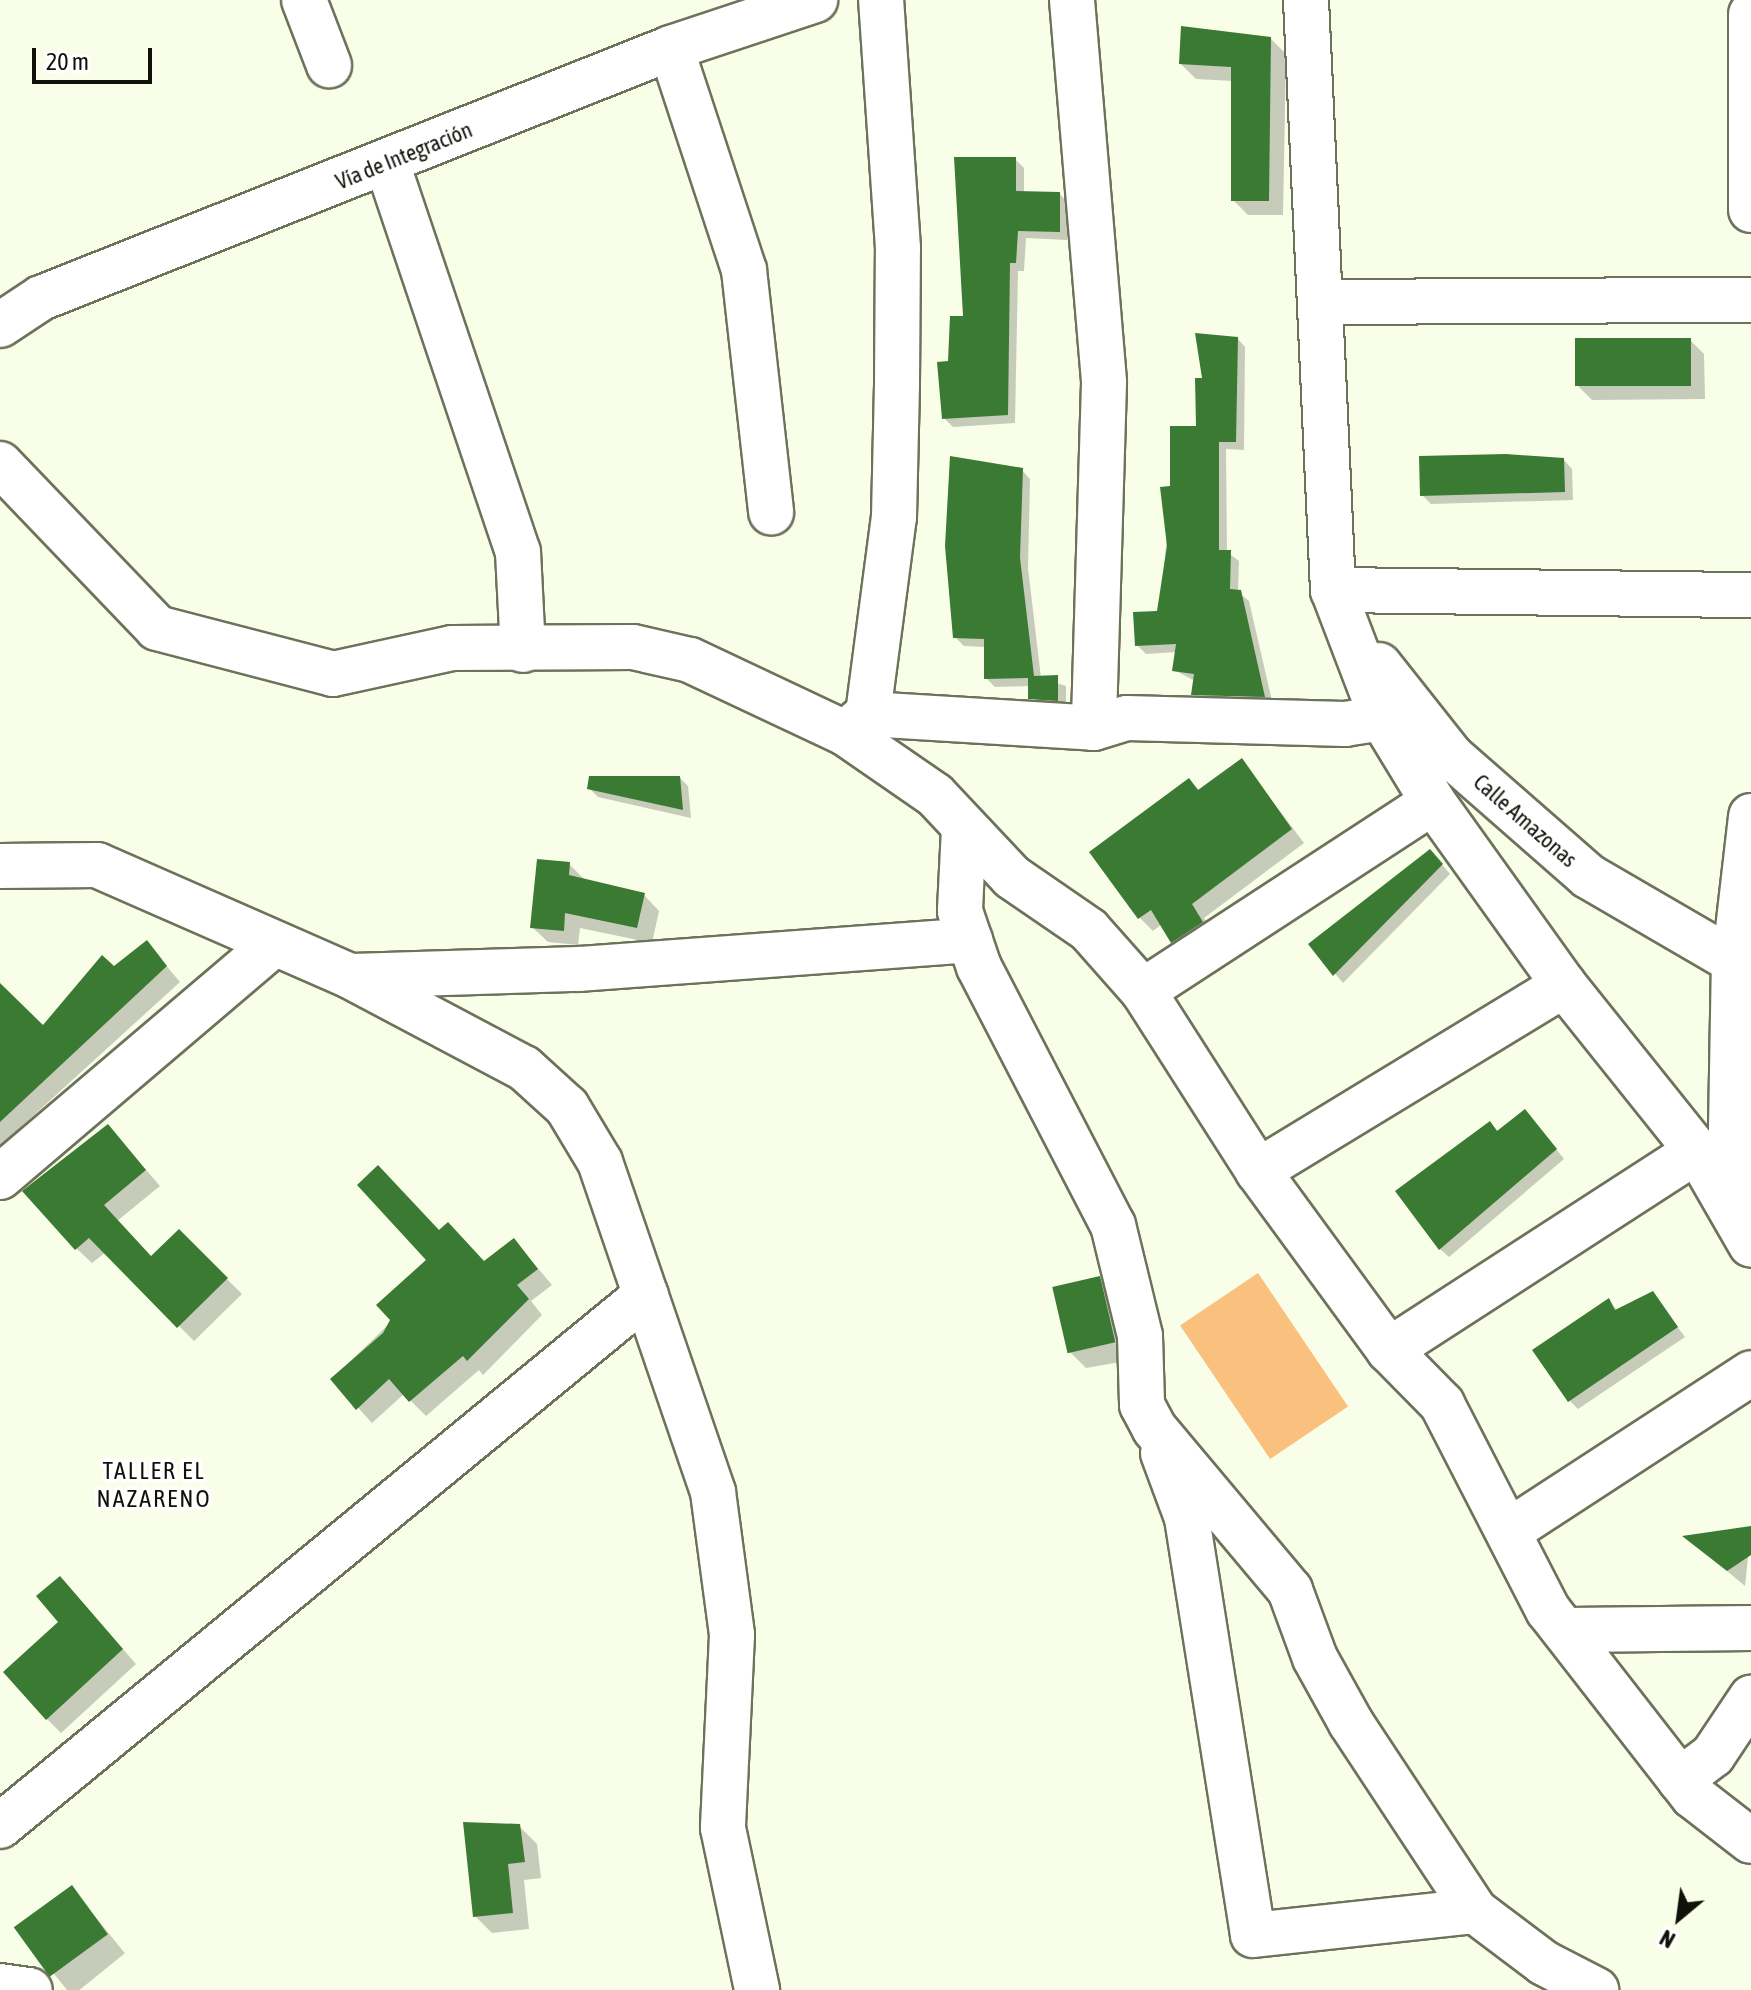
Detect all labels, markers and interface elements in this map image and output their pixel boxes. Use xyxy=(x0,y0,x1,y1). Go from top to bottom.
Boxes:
scale bar xyxy=(36,32,156,82)
text: 20 m xyxy=(46,48,89,75)
street label: Vía de Integración xyxy=(332,117,476,195)
street label: Calle Amazonas xyxy=(1468,769,1582,873)
district label: TALLER EL NAZARENO xyxy=(97,1457,211,1513)
north arrow xyxy=(1639,1878,1719,1958)
text: N xyxy=(1655,1924,1679,1954)

